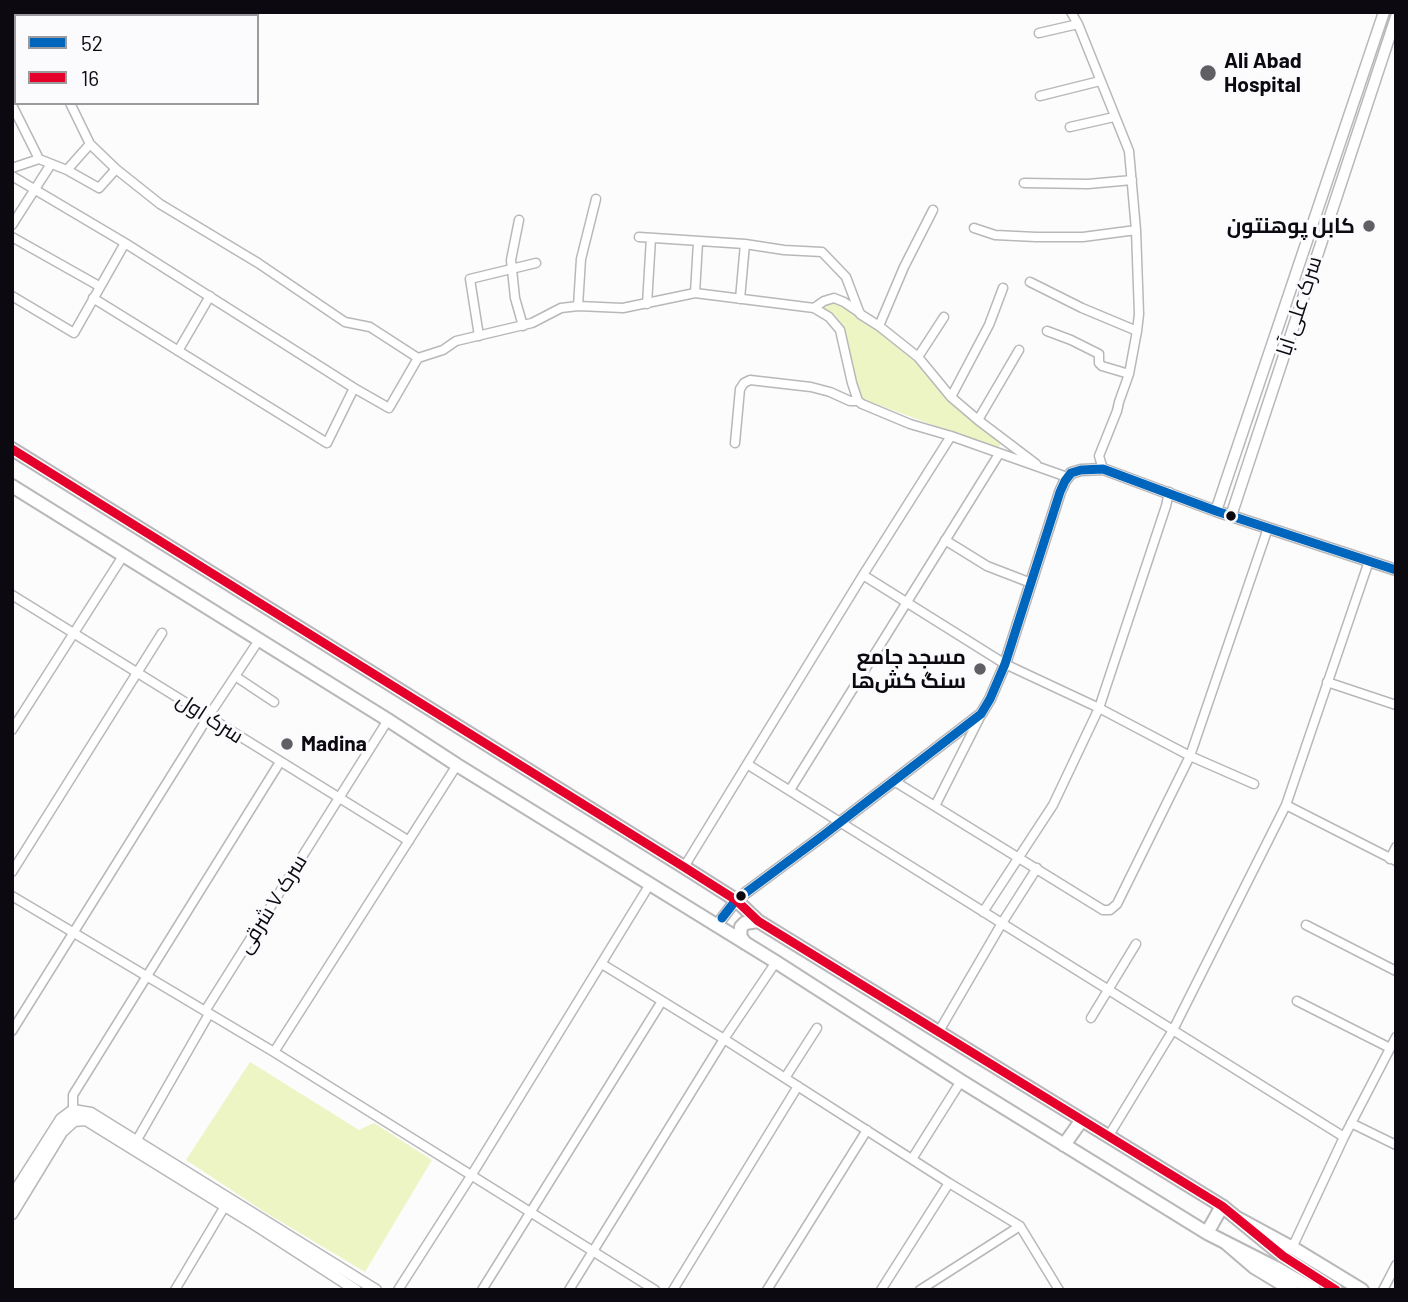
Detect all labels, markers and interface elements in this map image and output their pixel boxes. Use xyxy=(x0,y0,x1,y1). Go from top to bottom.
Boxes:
legend xyxy=(14,14,259,105)
text: 52 xyxy=(81,30,103,55)
place label: Ali Abad Hospital xyxy=(1224,48,1302,98)
marker: Ali Abad Hospital xyxy=(1198,63,1218,83)
text: 16 xyxy=(81,65,99,90)
place label: کابل پوهنتون xyxy=(1227,213,1355,239)
marker: کابل پوهنتون xyxy=(1361,218,1377,234)
street label: سرک علی آبا xyxy=(1271,253,1327,359)
unlabelled marker xyxy=(1224,509,1238,523)
place label: مسجد جامع سنگ کش‌ها xyxy=(851,644,966,694)
marker: مسجد جامع سنگ کش‌ها xyxy=(972,661,988,677)
street label: سرک‌ اول xyxy=(172,687,248,749)
place label: Madina xyxy=(301,731,367,757)
marker: Madina xyxy=(279,736,295,752)
street label: سرک ۷ شرقی xyxy=(232,850,312,958)
unlabelled marker xyxy=(734,889,748,903)

